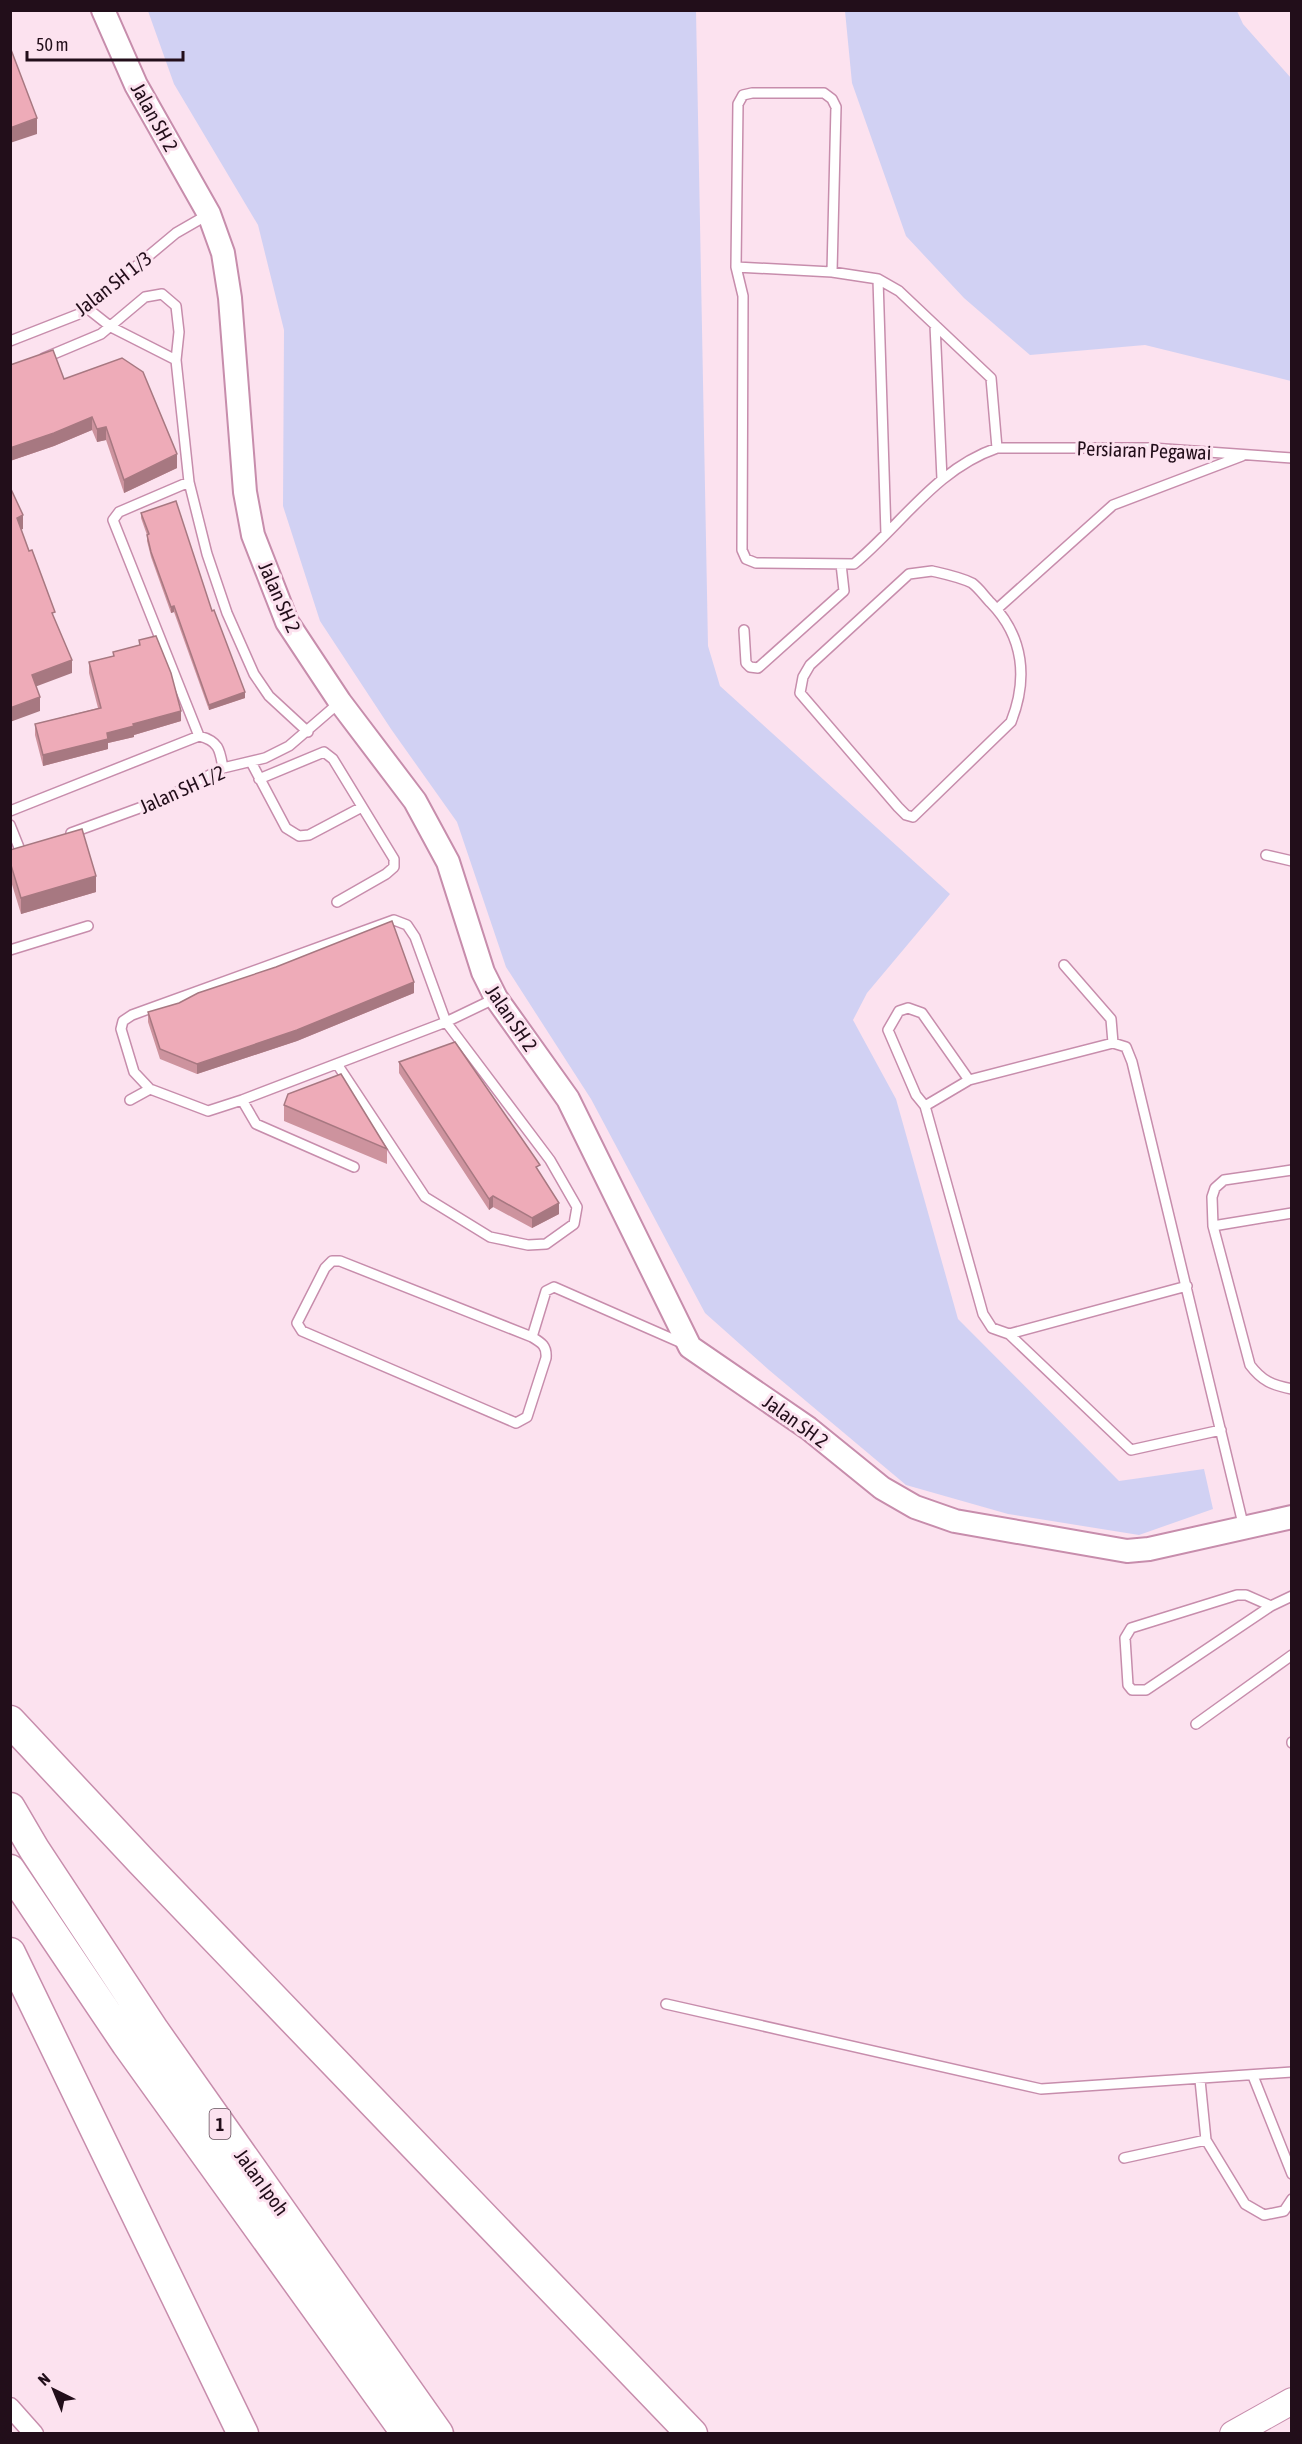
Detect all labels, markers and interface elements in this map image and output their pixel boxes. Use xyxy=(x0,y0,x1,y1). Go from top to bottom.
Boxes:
scale bar xyxy=(27,24,183,62)
text: 50 m xyxy=(36,34,68,55)
street label: Jalan SH 2 xyxy=(127,79,183,155)
street label: Jalan SH 1/3 xyxy=(70,246,156,320)
street label: Persiaran Pegawai xyxy=(1076,436,1212,464)
street label: Jalan SH 2 xyxy=(254,558,306,636)
street label: Jalan SH 1/2 xyxy=(136,760,228,818)
street label: Jalan SH 2 xyxy=(482,981,542,1055)
street label: Jalan SH 2 xyxy=(759,1390,833,1452)
road number: 1 xyxy=(210,2109,230,2139)
street label: Jalan Ipoh xyxy=(230,2144,294,2220)
north arrow xyxy=(24,2360,84,2420)
text: N xyxy=(34,2369,53,2389)

